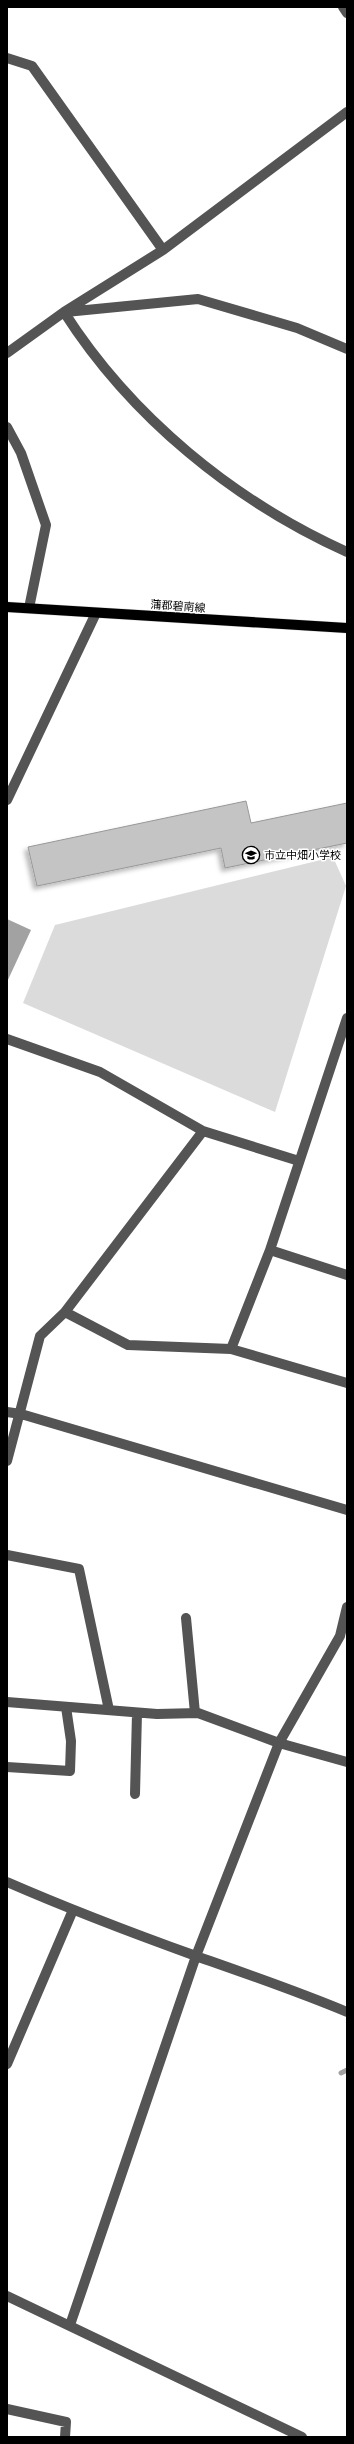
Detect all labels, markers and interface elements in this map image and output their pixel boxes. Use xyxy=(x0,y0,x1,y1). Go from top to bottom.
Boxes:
street label: 蒲郡碧南線 xyxy=(150,598,206,614)
school or university icon: 市立中畑小学校 xyxy=(241,845,261,865)
place label: 市立中畑小学校 xyxy=(264,849,341,861)

